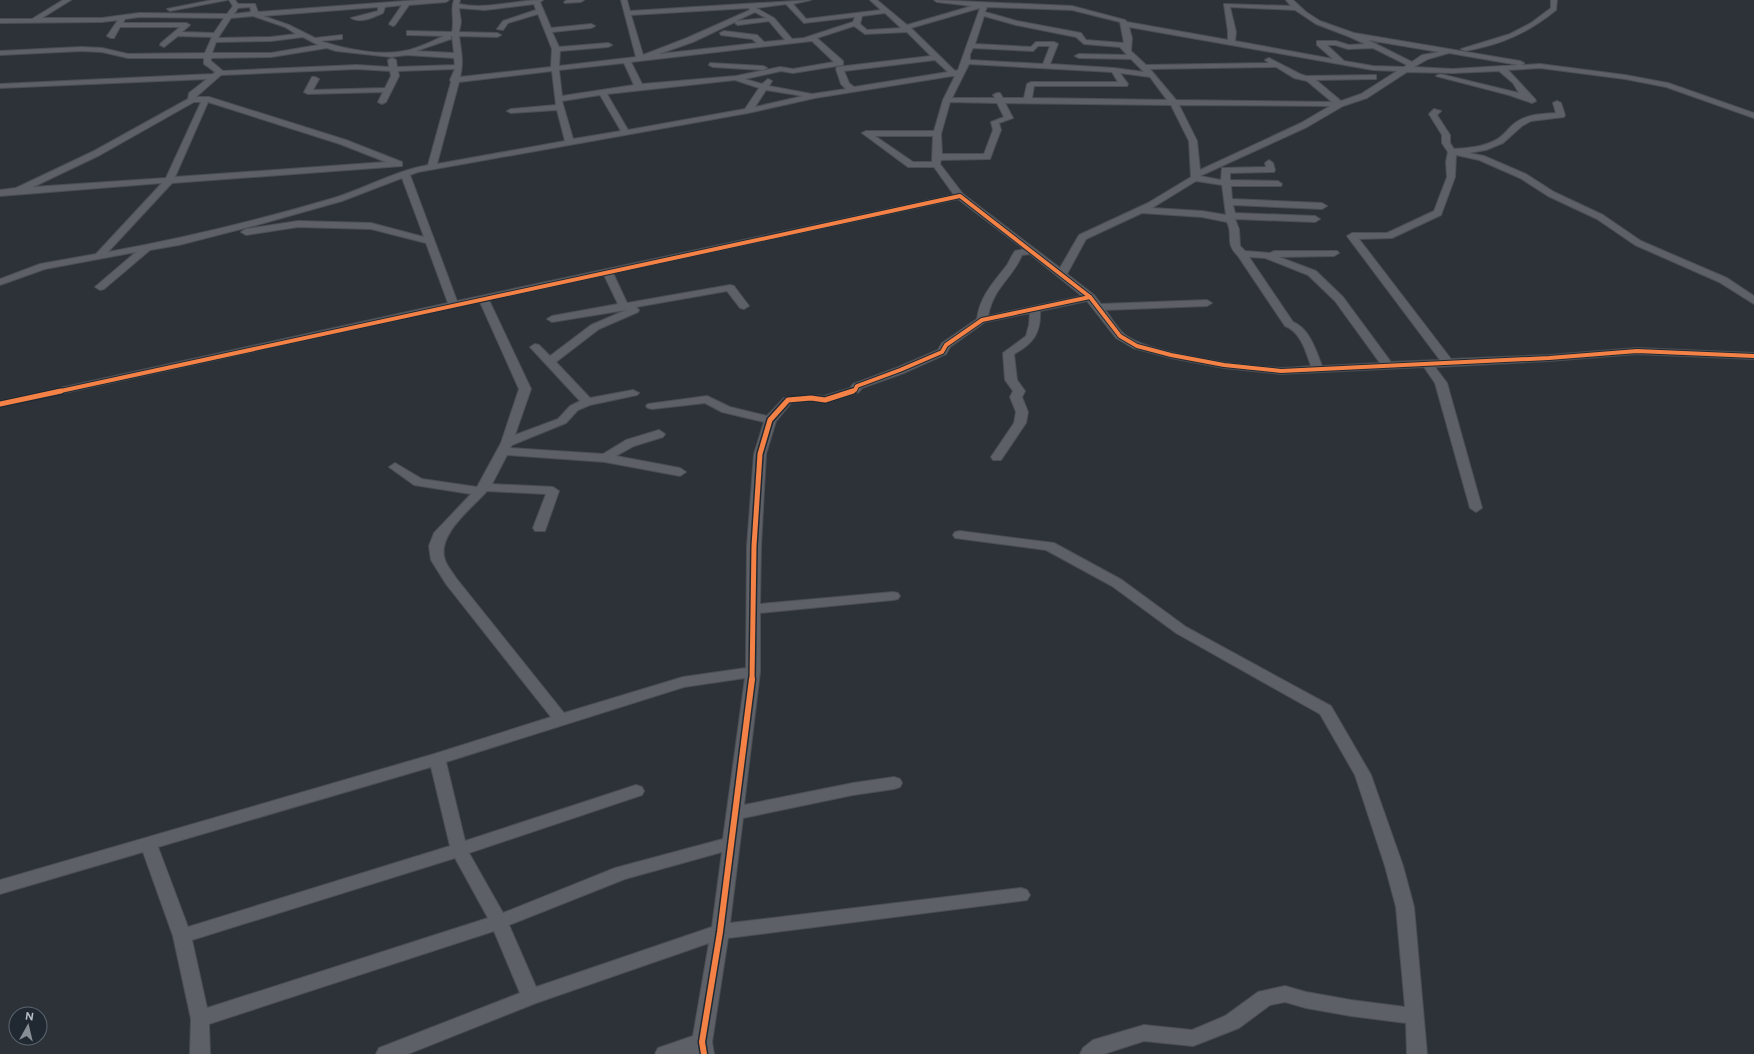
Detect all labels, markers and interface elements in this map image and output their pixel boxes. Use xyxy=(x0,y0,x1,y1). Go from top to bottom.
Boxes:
north arrow xyxy=(8,1006,48,1046)
text: N xyxy=(24,1010,34,1024)

